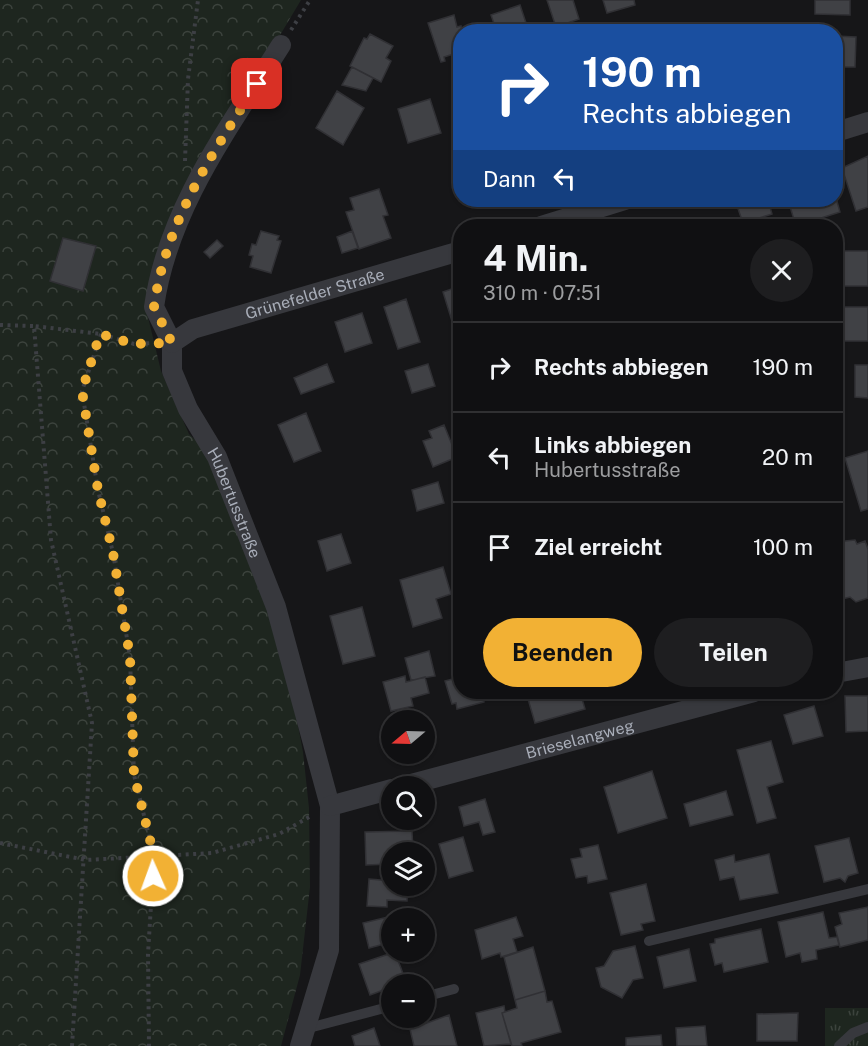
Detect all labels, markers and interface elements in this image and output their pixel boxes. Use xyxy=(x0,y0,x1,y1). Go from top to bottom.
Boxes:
text: 190 m xyxy=(582,47,702,96)
icon: right xyxy=(483,48,561,126)
pin xyxy=(231,58,282,109)
icon: arrive xyxy=(240,67,273,100)
text: Rechts abbiegen xyxy=(582,97,791,129)
icon: left xyxy=(548,162,581,195)
text: Dann xyxy=(483,166,536,192)
text: 4 Min. xyxy=(483,237,589,279)
button: close xyxy=(750,239,813,302)
street label: Grünefelder Straße xyxy=(243,264,386,323)
text: 310 m · 07:51 xyxy=(483,281,602,305)
icon: right xyxy=(483,351,516,384)
text: Rechts abbiegen xyxy=(534,354,709,380)
text: 190 m xyxy=(753,354,813,380)
text: Links abbiegen xyxy=(534,432,691,458)
icon: left xyxy=(483,441,516,474)
street label: Hubertusstraße xyxy=(204,444,265,561)
text: 20 m xyxy=(762,444,813,470)
text: Hubertusstraße xyxy=(534,458,681,482)
icon: arrive xyxy=(483,531,516,564)
text: Ziel erreicht xyxy=(534,534,662,560)
text: 100 m xyxy=(753,534,813,560)
button: Beenden xyxy=(483,618,642,687)
button: Teilen xyxy=(654,618,813,687)
north arrow xyxy=(381,710,435,764)
map controls xyxy=(381,710,435,1028)
street label: Brieselangweg xyxy=(524,715,636,762)
button: search xyxy=(381,776,435,830)
button: layers xyxy=(381,842,435,896)
position arrow xyxy=(121,844,185,908)
button: + xyxy=(381,908,435,962)
button: − xyxy=(381,974,435,1028)

